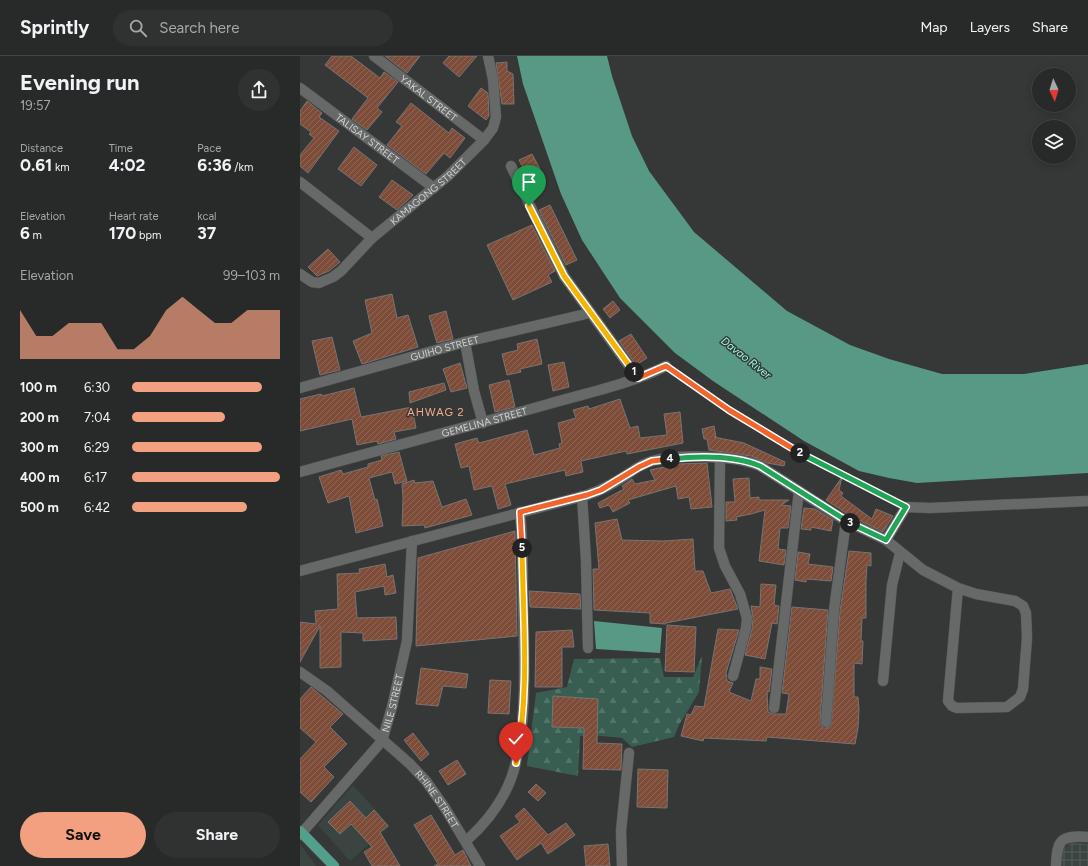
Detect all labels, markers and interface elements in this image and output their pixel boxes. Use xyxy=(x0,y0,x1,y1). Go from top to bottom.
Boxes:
search box xyxy=(113,10,393,46)
text: Sprintly xyxy=(20,16,89,39)
icon: search xyxy=(127,17,149,39)
text: Search here xyxy=(159,19,239,37)
text: Map xyxy=(920,19,948,36)
text: Layers xyxy=(970,19,1010,36)
text: Share xyxy=(1032,19,1068,36)
north arrow xyxy=(1032,68,1076,112)
map controls xyxy=(1032,68,1076,164)
text: Evening run xyxy=(20,69,140,96)
button: share xyxy=(238,69,280,111)
street label: YAKAL STREET xyxy=(398,72,460,124)
text: 19:57 xyxy=(20,98,50,113)
street label: TALISAY STREET xyxy=(333,110,402,167)
button: layers xyxy=(1032,120,1076,164)
text: Distance xyxy=(20,142,63,155)
text: Time xyxy=(109,142,133,155)
text: Pace xyxy=(197,142,221,155)
text: 0.61 xyxy=(20,155,52,175)
text: 4:02 xyxy=(109,155,145,175)
text: 6:36 xyxy=(197,155,232,175)
street label: KAMAGONG STREET xyxy=(387,155,469,227)
text: km xyxy=(52,161,70,174)
text: /km xyxy=(232,161,253,174)
pin xyxy=(512,165,546,206)
icon: arrive xyxy=(518,171,540,193)
text: Elevation xyxy=(20,210,65,223)
text: Heart rate xyxy=(109,210,159,223)
text: kcal xyxy=(197,210,217,223)
text: 6 xyxy=(20,223,30,243)
text: 170 xyxy=(109,223,136,243)
text: 37 xyxy=(197,223,216,243)
text: m xyxy=(30,229,42,242)
text: bpm xyxy=(136,229,161,242)
text: Elevation xyxy=(20,268,73,283)
text: 99–103 m xyxy=(223,268,280,283)
street label: GUIHO STREET xyxy=(409,332,481,363)
water label: Davao River xyxy=(718,334,775,382)
pin: 1 xyxy=(624,362,644,382)
text: 1 xyxy=(632,365,636,378)
text: 100 m xyxy=(20,380,57,395)
text: 6:30 xyxy=(84,380,110,395)
street label: GEMELINA STREET xyxy=(440,404,529,440)
district label: AHWAG 2 xyxy=(407,406,465,419)
text: 200 m xyxy=(20,410,59,425)
text: 7:04 xyxy=(84,410,111,425)
text: 300 m xyxy=(20,440,59,455)
text: 6:29 xyxy=(84,440,109,455)
pin: 2 xyxy=(790,443,810,463)
text: 2 xyxy=(797,446,803,459)
pin: 4 xyxy=(660,449,680,469)
text: 4 xyxy=(667,452,673,465)
text: 400 m xyxy=(20,470,60,485)
text: 6:17 xyxy=(84,470,107,485)
text: 500 m xyxy=(20,500,59,515)
text: 6:42 xyxy=(84,500,110,515)
pin: 3 xyxy=(840,513,860,533)
text: 3 xyxy=(847,516,853,529)
pin: 5 xyxy=(512,538,532,558)
text: 5 xyxy=(519,541,525,554)
street label: NILE STREET xyxy=(378,672,406,734)
pin xyxy=(499,722,533,763)
icon: check xyxy=(505,728,527,750)
street label: RHINE STREET xyxy=(412,767,462,831)
button: Save xyxy=(20,812,146,858)
button: Share xyxy=(154,812,280,858)

